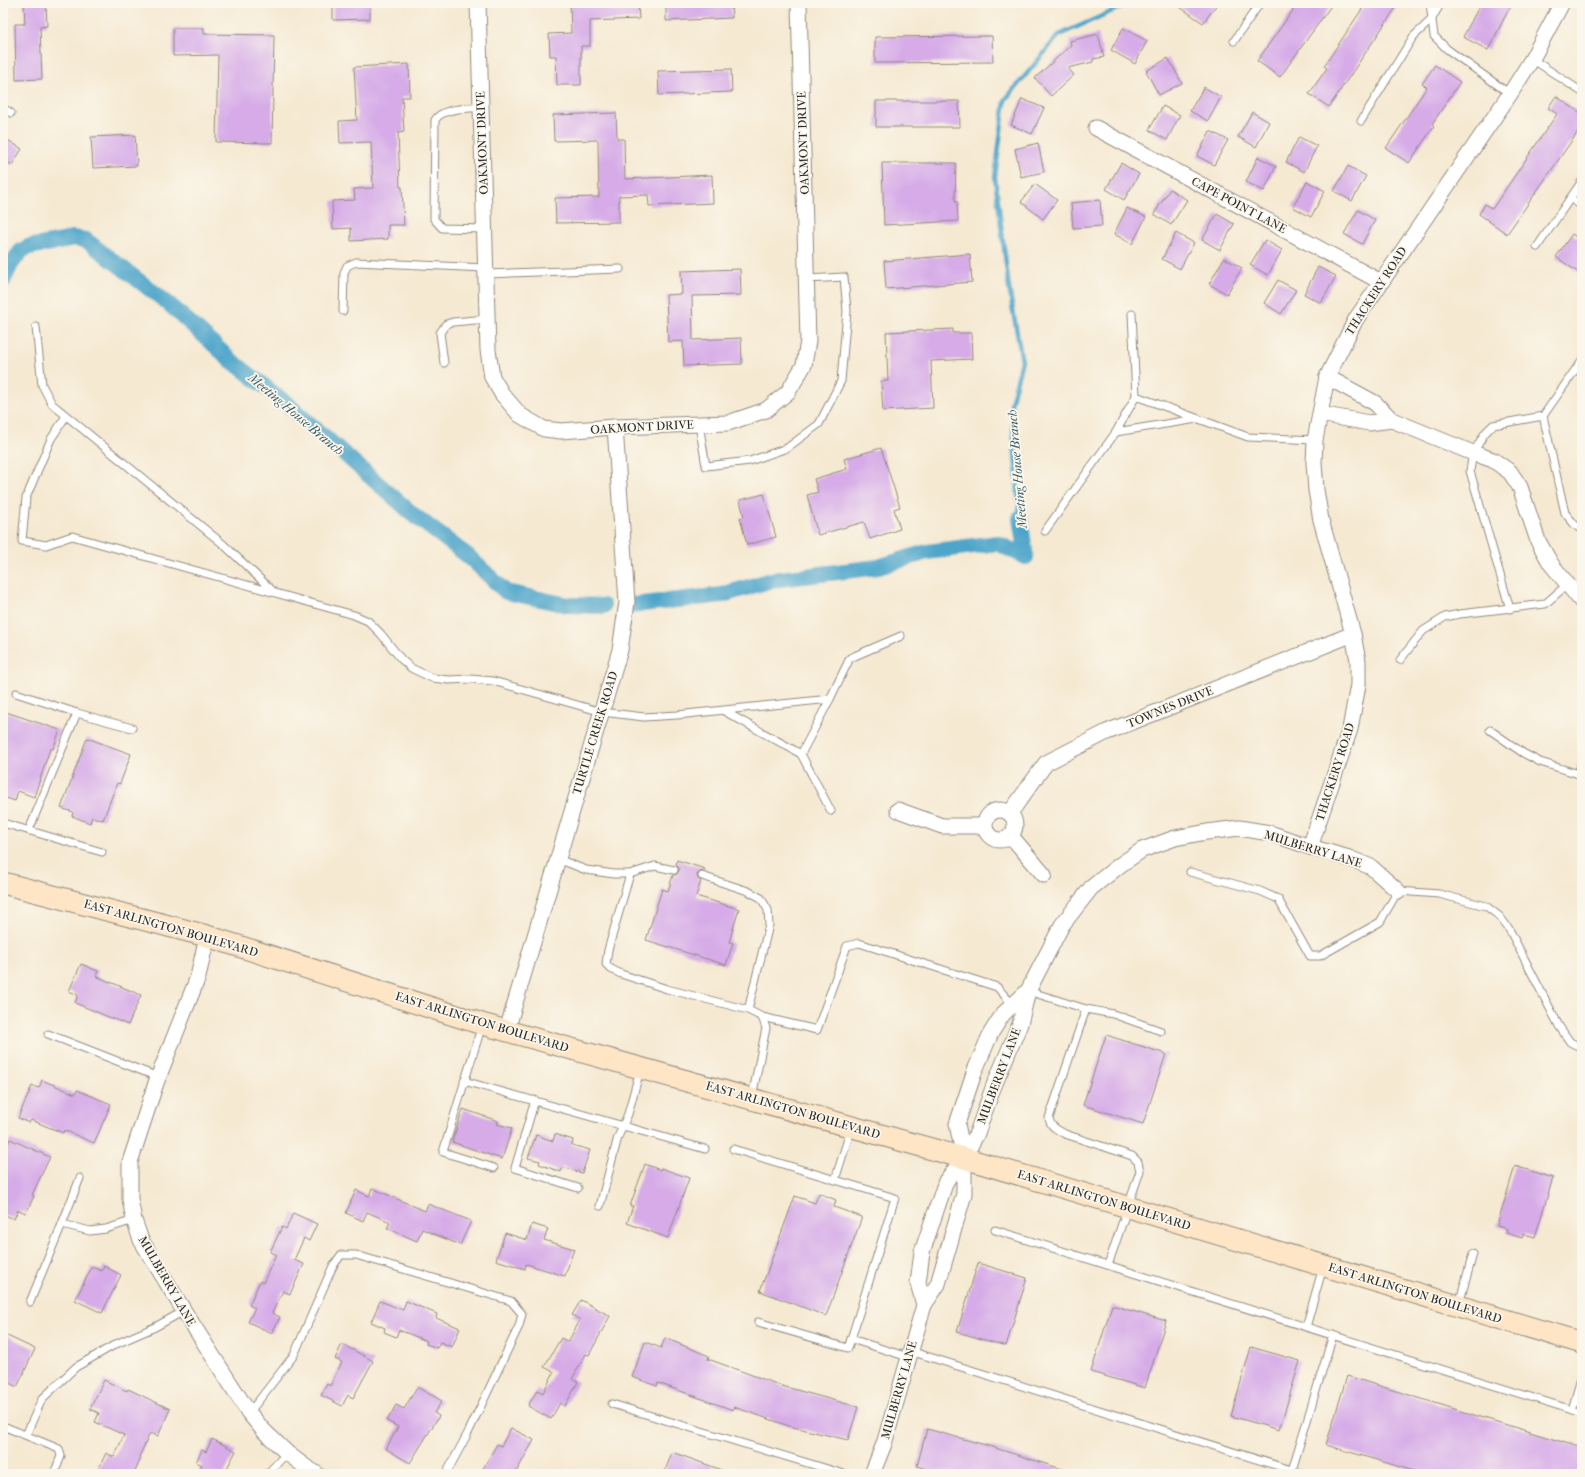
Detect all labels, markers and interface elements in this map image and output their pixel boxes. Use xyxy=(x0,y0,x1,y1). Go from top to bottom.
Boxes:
street label: OAKMONT DRIVE xyxy=(473,91,491,195)
street label: OAKMONT DRIVE xyxy=(794,91,812,195)
street label: CAPE POINT LANE xyxy=(1189,174,1289,236)
street label: THACKERY ROAD xyxy=(1342,244,1410,338)
water label: Meeting House Branch xyxy=(245,369,347,458)
water label: Meeting House Branch xyxy=(1004,409,1030,530)
street label: OAKMONT DRIVE xyxy=(590,417,694,437)
street label: TURTLE CREEK ROAD xyxy=(570,670,620,796)
street label: TOWNES DRIVE xyxy=(1125,683,1215,731)
street label: THACKERY ROAD xyxy=(1312,721,1358,823)
street label: MULBERRY LANE xyxy=(1262,827,1364,871)
street label: EAST ARLINGTON BOULEVARD xyxy=(82,896,260,960)
street label: EAST ARLINGTON BOULEVARD xyxy=(394,989,570,1055)
street label: MULBERRY LANE xyxy=(974,1026,1024,1126)
street label: EAST ARLINGTON BOULEVARD xyxy=(704,1078,882,1142)
street label: EAST ARLINGTON BOULEVARD xyxy=(1016,1167,1192,1233)
street label: MULBERRY LANE xyxy=(136,1233,198,1329)
street label: EAST ARLINGTON BOULEVARD xyxy=(1327,1260,1503,1326)
street label: MULBERRY LANE xyxy=(878,1339,920,1441)

